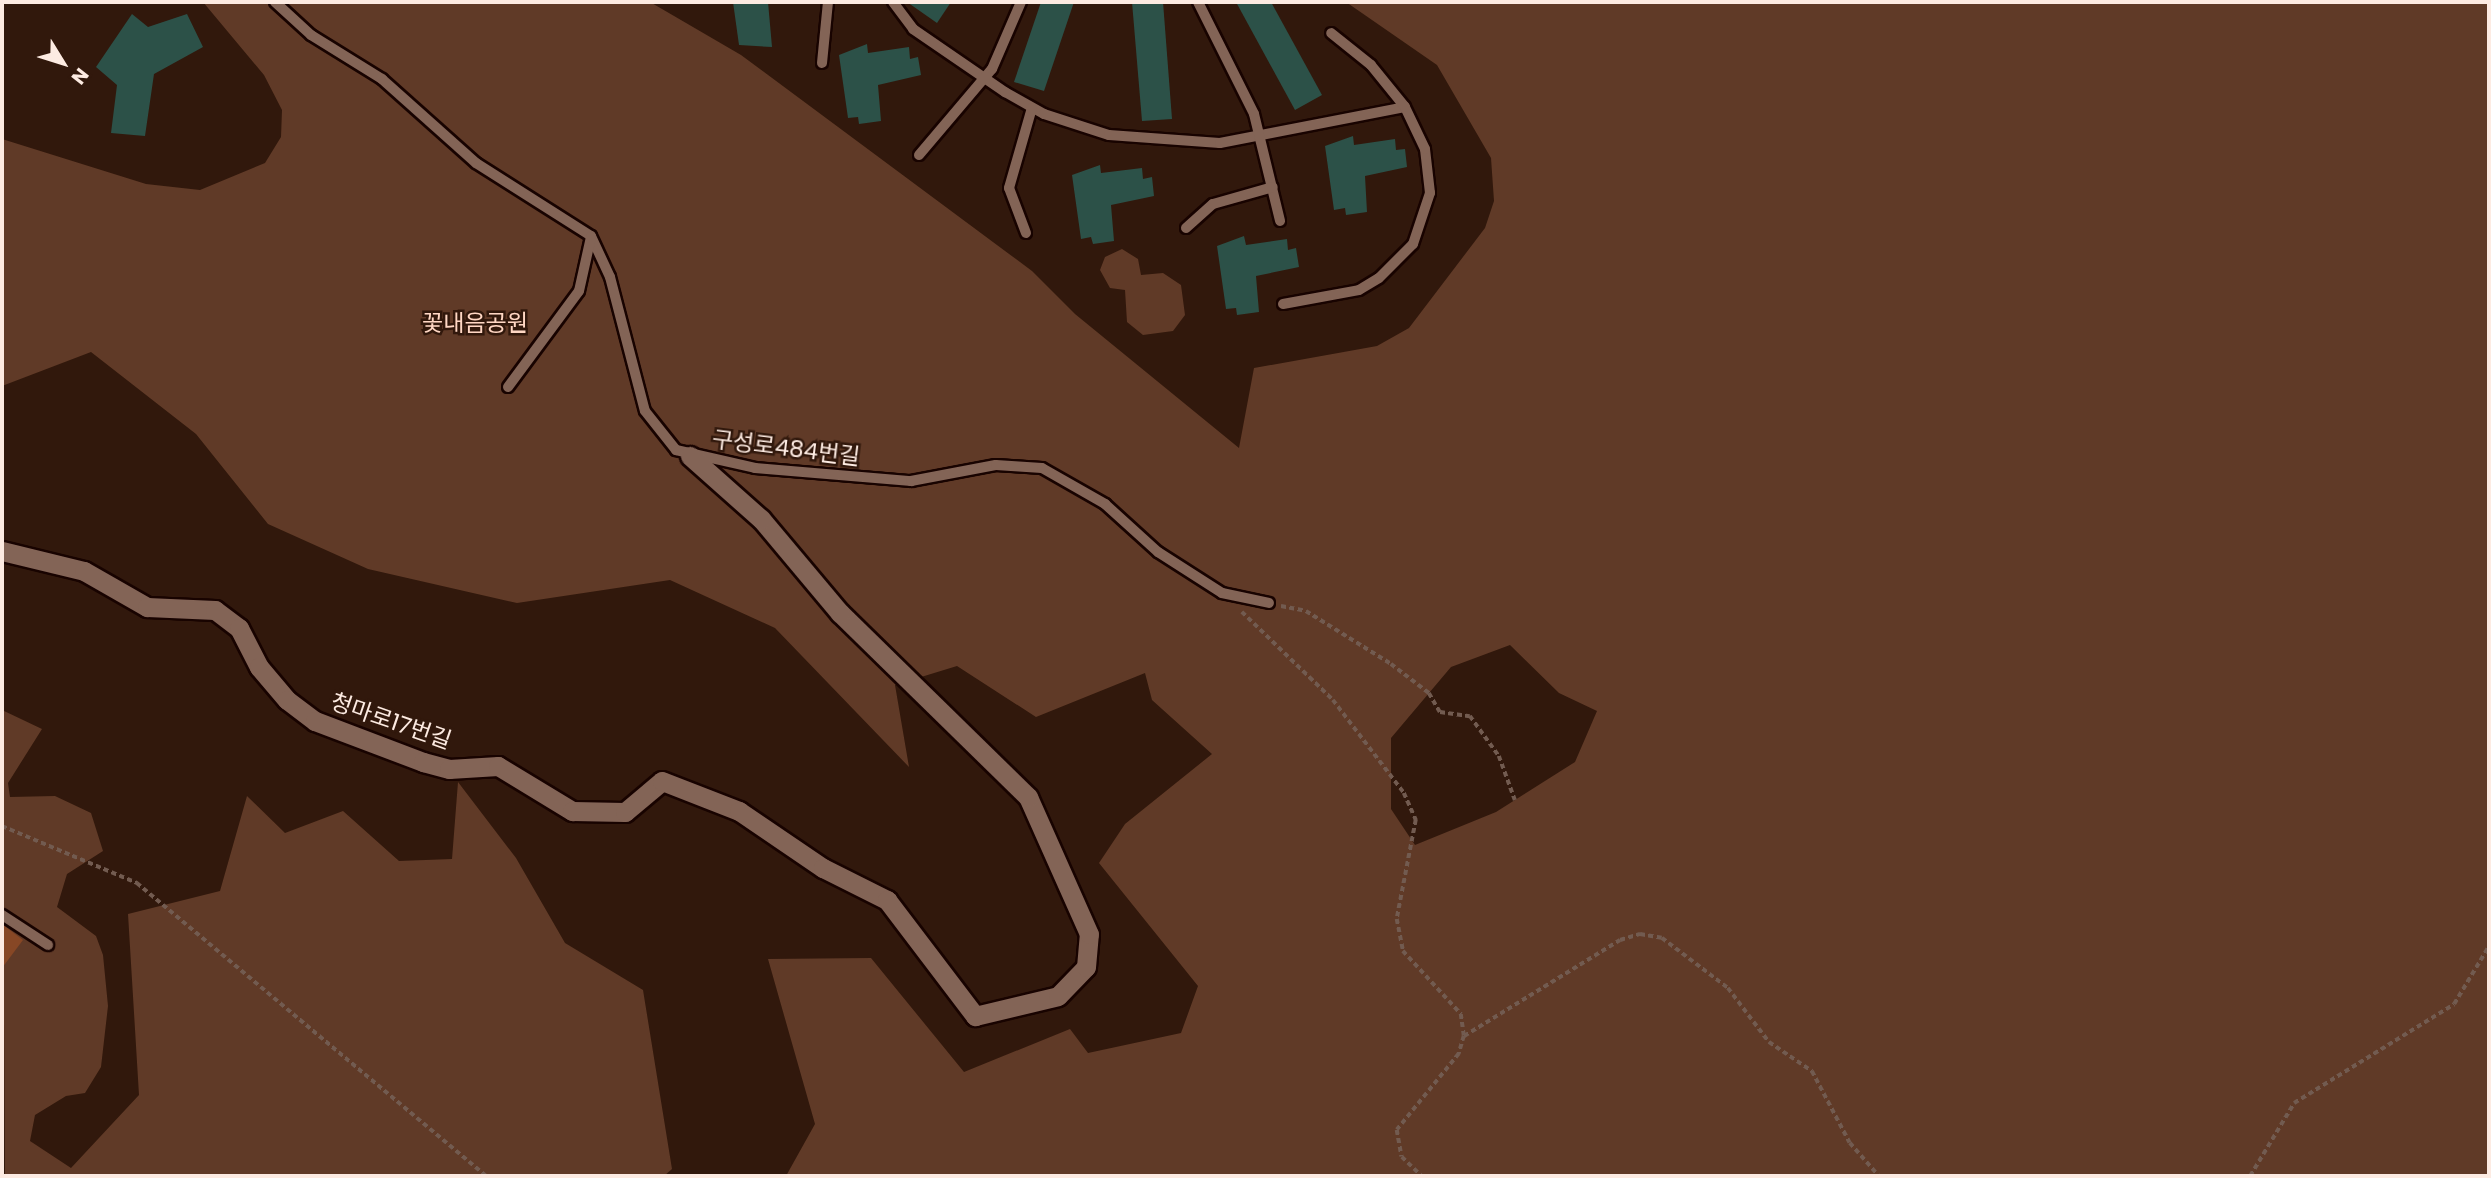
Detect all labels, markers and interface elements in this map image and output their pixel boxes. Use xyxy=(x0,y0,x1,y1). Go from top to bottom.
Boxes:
north arrow xyxy=(28,28,98,98)
text: N xyxy=(65,62,95,90)
park label: 꽃내음공원 xyxy=(422,309,528,337)
street label: 구성로484번길 xyxy=(710,425,862,471)
street label: 청마로17번길 xyxy=(327,687,455,755)

